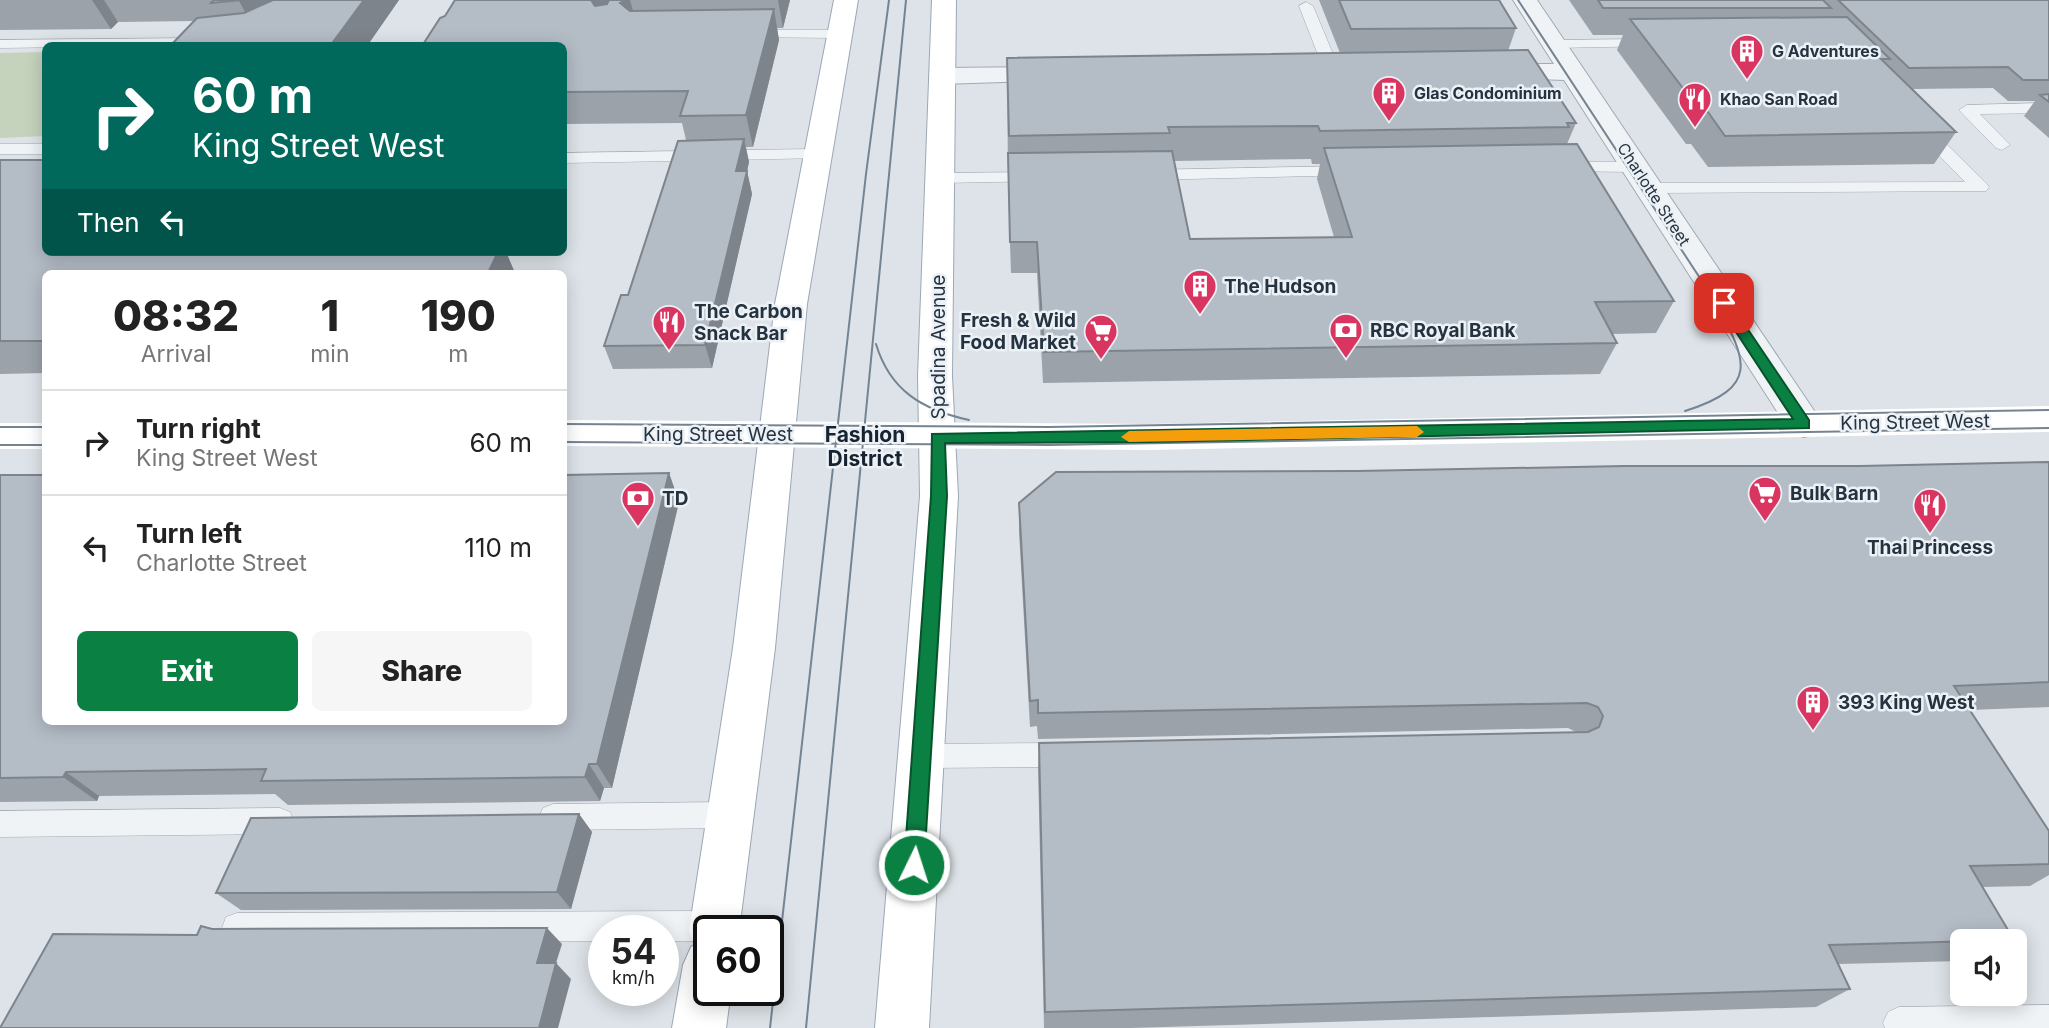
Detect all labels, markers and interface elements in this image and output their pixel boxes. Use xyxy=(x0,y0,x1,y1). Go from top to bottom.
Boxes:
building icon: G Adventures xyxy=(1728,32,1766,81)
place label: G Adventures xyxy=(1772,41,1879,61)
text: 60 m xyxy=(192,66,313,125)
icon: right xyxy=(77,70,168,161)
building icon: Glas Condominium xyxy=(1370,74,1408,123)
restaurant icon: Khao San Road xyxy=(1676,80,1714,129)
place label: Glas Condominium xyxy=(1414,83,1562,103)
place label: Khao San Road xyxy=(1720,89,1838,109)
text: King Street West xyxy=(192,126,445,165)
street label: Charlotte Street xyxy=(1613,139,1695,249)
icon: left xyxy=(154,203,192,241)
text: Then xyxy=(77,207,140,238)
building icon: The Hudson xyxy=(1181,267,1219,316)
pin xyxy=(1694,273,1754,333)
street label: Spadina Avenue xyxy=(927,275,950,419)
place label: The Hudson xyxy=(1224,275,1336,298)
icon: arrive xyxy=(1705,284,1743,322)
text: 08:32 xyxy=(113,290,239,341)
text: 1 xyxy=(321,290,339,341)
text: 190 xyxy=(421,290,496,341)
place label: The Carbon Snack Bar xyxy=(694,300,803,345)
restaurant icon: The Carbon Snack Bar xyxy=(650,303,688,352)
place label: Fresh & Wild Food Market xyxy=(960,309,1076,354)
bank icon: RBC Royal Bank xyxy=(1327,311,1365,360)
supermarket icon: Fresh & Wild Food Market xyxy=(1082,312,1120,361)
place label: RBC Royal Bank xyxy=(1370,319,1516,342)
text: Arrival xyxy=(141,340,211,368)
text: min xyxy=(310,340,350,368)
text: m xyxy=(448,340,468,368)
street label: King Street West xyxy=(1840,409,1990,435)
text: Turn right xyxy=(136,413,261,444)
district label: Fashion District xyxy=(825,422,905,471)
street label: King Street West xyxy=(643,423,793,446)
icon: right xyxy=(77,424,115,462)
text: 60 m xyxy=(469,427,532,458)
text: King Street West xyxy=(136,444,317,472)
supermarket icon: Bulk Barn xyxy=(1746,474,1784,523)
bank icon: TD xyxy=(619,479,657,528)
place label: Bulk Barn xyxy=(1790,482,1878,505)
restaurant icon: Thai Princess xyxy=(1911,486,1949,535)
place label: TD xyxy=(662,487,688,510)
text: Turn left xyxy=(136,518,242,549)
icon: left xyxy=(77,529,115,567)
text: 110 m xyxy=(464,532,532,563)
place label: Thai Princess xyxy=(1867,536,1993,559)
text: Charlotte Street xyxy=(136,549,307,577)
button: Exit xyxy=(77,631,298,711)
button: Share xyxy=(312,631,532,711)
building icon: 393 King West xyxy=(1794,683,1832,732)
place label: 393 King West xyxy=(1838,691,1974,714)
position arrow xyxy=(877,828,951,902)
speed limit sign: 60 xyxy=(693,915,784,1006)
map controls xyxy=(1950,929,2027,1006)
button: sound xyxy=(1950,929,2027,1006)
text: 54 xyxy=(610,930,657,972)
text: km/h xyxy=(612,967,655,988)

